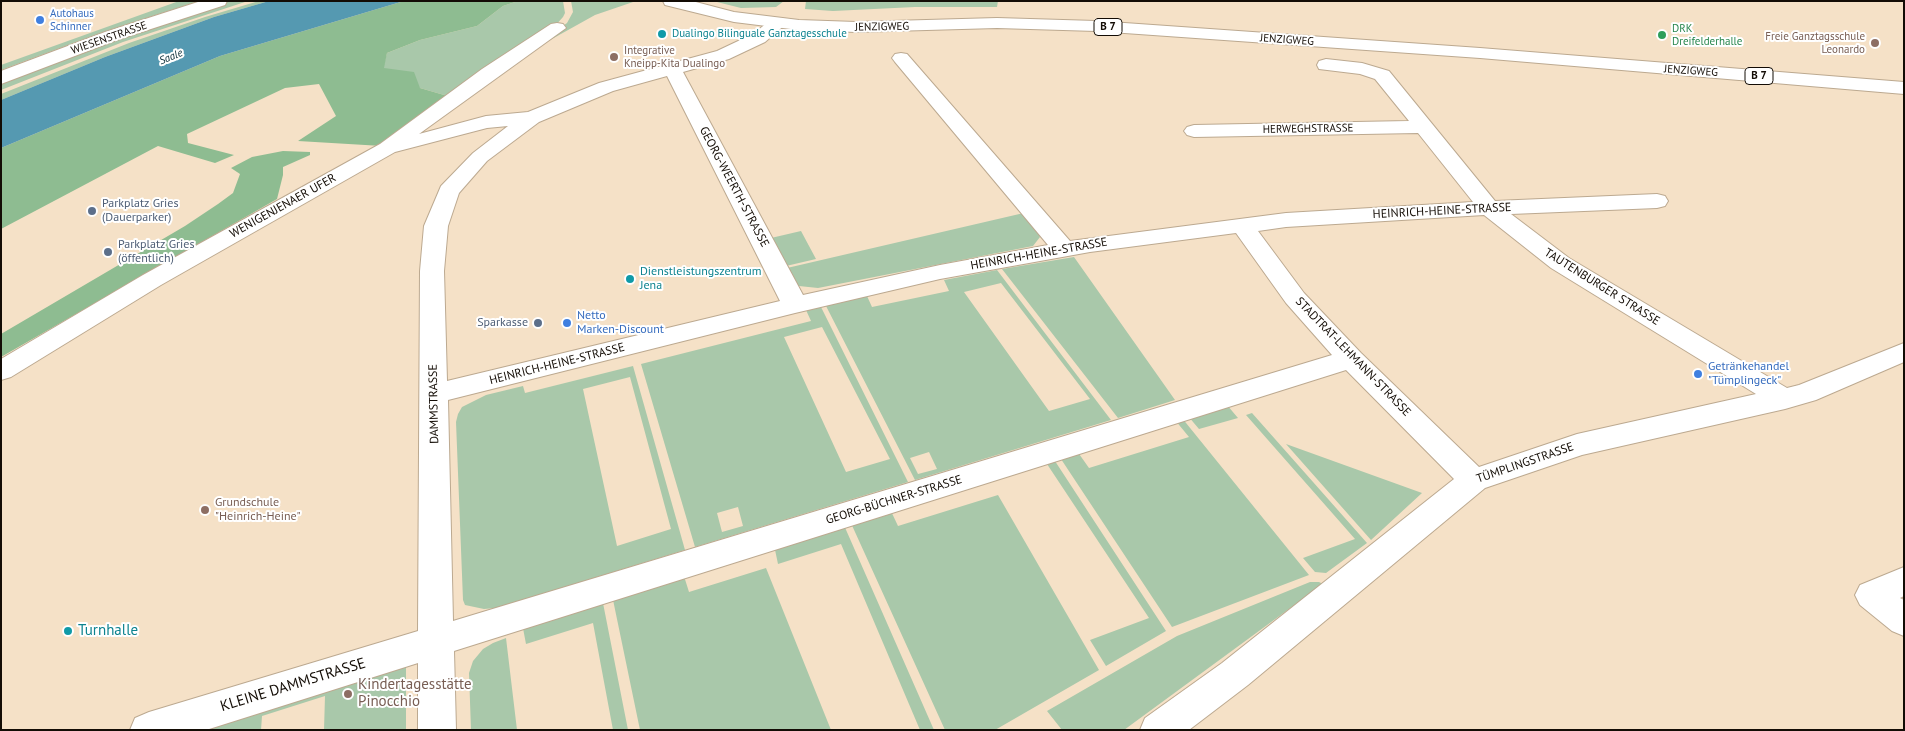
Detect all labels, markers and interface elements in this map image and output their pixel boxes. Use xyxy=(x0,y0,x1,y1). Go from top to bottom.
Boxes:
place label: Autohaus Schinner xyxy=(50,7,94,33)
marker: Autohaus Schinner xyxy=(34,14,46,26)
road number: B 7 xyxy=(1094,18,1122,36)
street label: WIESENSTRASSE xyxy=(69,19,149,57)
street label: JENZIGWEG xyxy=(855,20,909,34)
place label: DRK Dreifelderhalle xyxy=(1672,22,1742,48)
place label: Dualingo Bilinguale Ganztagesschule xyxy=(672,27,847,41)
marker: Dualingo Bilinguale Ganztagesschule xyxy=(656,28,668,40)
marker: DRK Dreifelderhalle xyxy=(1656,29,1668,41)
place label: Freie Ganztagsschule Leonardo xyxy=(1765,30,1865,56)
street label: JENZIGWEG xyxy=(1260,32,1314,48)
marker: Freie Ganztagsschule Leonardo xyxy=(1869,37,1881,49)
place label: Integrative Kneipp-Kita Dualingo xyxy=(624,44,725,70)
water label: Saale xyxy=(157,46,185,68)
marker: Integrative Kneipp-Kita Dualingo xyxy=(608,51,620,63)
street label: JENZIGWEG xyxy=(1664,63,1718,79)
road number: B 7 xyxy=(1745,68,1773,84)
street label: HERWEGHSTRASSE xyxy=(1263,122,1353,136)
street label: GEORG-WEERTH-STRASSE xyxy=(696,124,772,250)
street label: WENIGENJENAER UFER xyxy=(227,171,339,241)
place label: Parkplatz Gries (Dauerparker) xyxy=(102,197,178,225)
street label: HEINRICH-HEINE-STRASSE xyxy=(1372,200,1512,222)
marker: Parkplatz Gries (Dauerparker) xyxy=(86,205,98,217)
street label: HEINRICH-HEINE-STRASSE xyxy=(969,235,1109,273)
place label: Parkplatz Gries (öffentlich) xyxy=(118,238,194,266)
marker: Parkplatz Gries (öffentlich) xyxy=(102,246,114,258)
street label: TAUTENBURGER STRASSE xyxy=(1542,246,1662,328)
place label: Dienstleistungszentrum Jena xyxy=(640,265,761,293)
marker: Dienstleistungszentrum Jena xyxy=(624,273,636,285)
street label: STADTRAT-LEHMANN-STRASSE xyxy=(1292,294,1414,420)
place label: Netto Marken-Discount xyxy=(577,309,664,337)
place label: Sparkasse xyxy=(477,316,528,330)
marker: Sparkasse xyxy=(532,317,544,329)
marker: Netto Marken-Discount xyxy=(561,317,573,329)
street label: HEINRICH-HEINE-STRASSE xyxy=(488,340,626,388)
place label: Getränkehandel "Tümplingeck" xyxy=(1708,360,1789,388)
street label: DAMMSTRASSE xyxy=(426,364,442,444)
marker: Getränkehandel "Tümplingeck" xyxy=(1692,368,1704,380)
street label: TÜMPLINGSTRASSE xyxy=(1475,440,1575,486)
street label: GEORG-BÜCHNER-STRASSE xyxy=(824,472,964,528)
place label: Grundschule "Heinrich-Heine" xyxy=(215,496,300,524)
marker: Grundschule "Heinrich-Heine" xyxy=(199,504,211,516)
place label: Turnhalle xyxy=(78,622,138,640)
marker: Turnhalle xyxy=(62,625,74,637)
street label: KLEINE DAMMSTRASSE xyxy=(218,654,368,716)
place label: Kindertagesstätte Pinocchio xyxy=(358,676,472,711)
marker: Kindertagesstätte Pinocchio xyxy=(342,688,354,700)

